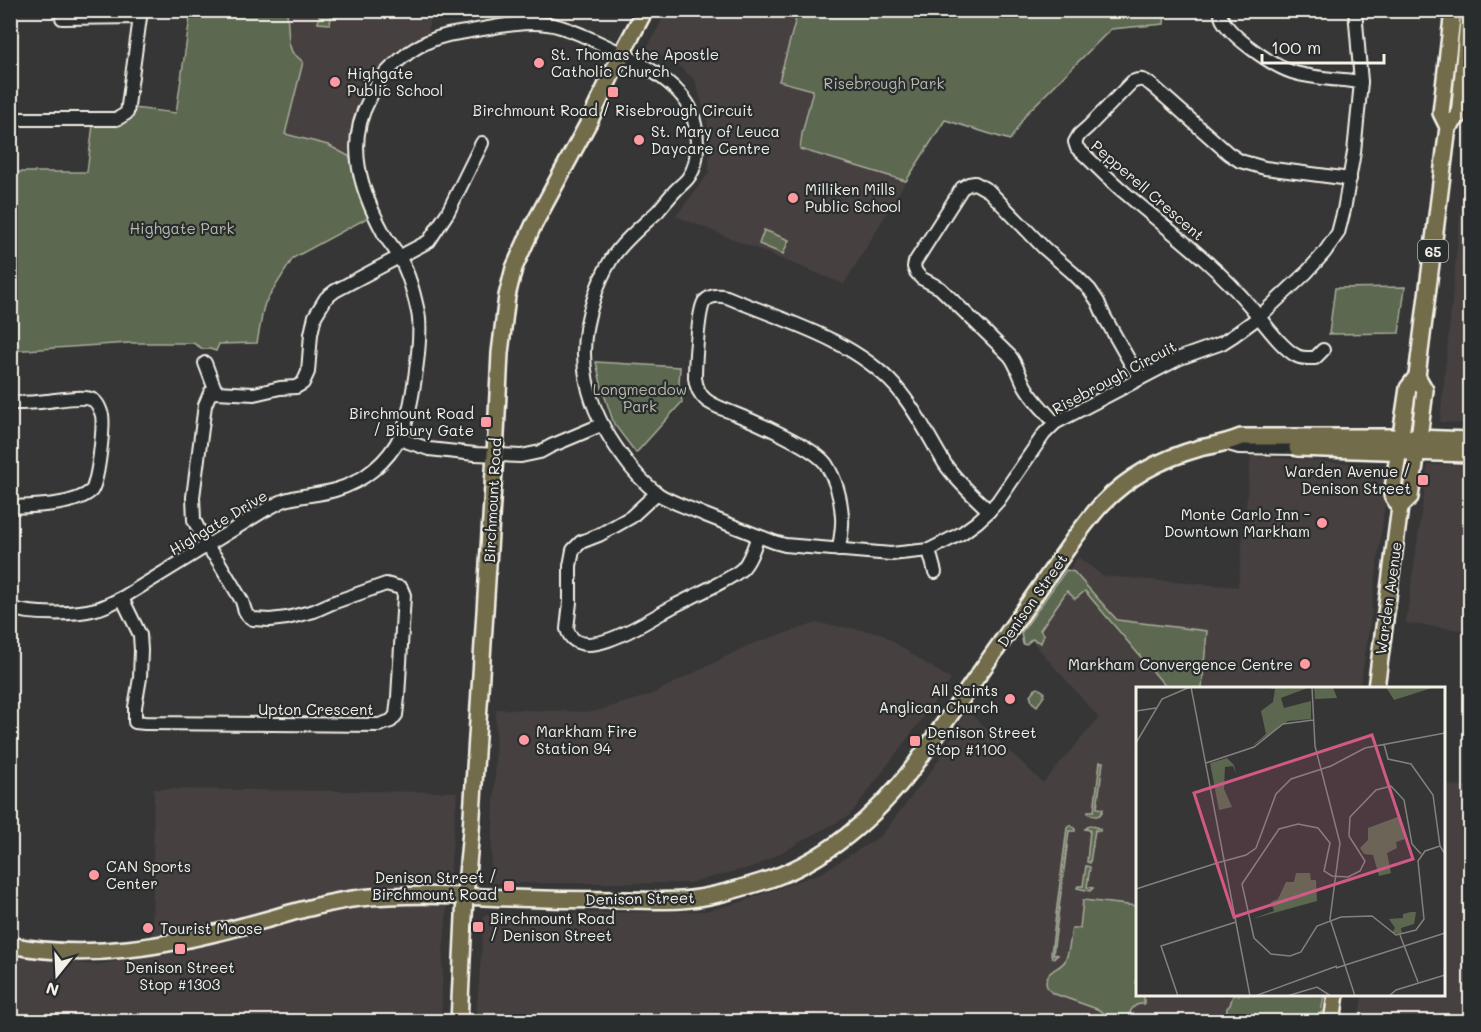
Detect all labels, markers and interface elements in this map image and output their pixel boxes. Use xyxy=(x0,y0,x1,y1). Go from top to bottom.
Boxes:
scale bar xyxy=(1262,27,1384,65)
text: 100 m xyxy=(1271,35,1321,59)
place label: St. Thomas the Apostle Catholic Church xyxy=(551,44,719,81)
marker: St. Thomas the Apostle Catholic Church xyxy=(532,56,546,70)
place label: Highgate Public School xyxy=(347,63,443,100)
park label: Risebrough Park xyxy=(824,73,944,93)
marker: Highgate Public School xyxy=(328,75,342,89)
marker: Birchmount Road / Risebrough Circuit xyxy=(606,85,620,99)
place label: Birchmount Road / Risebrough Circuit xyxy=(473,100,753,120)
place label: St. Mary of Leuca Daycare Centre xyxy=(651,121,780,158)
marker: St. Mary of Leuca Daycare Centre xyxy=(632,133,646,147)
street label: Pepperell Crescent xyxy=(1087,135,1209,245)
place label: Milliken Mills Public School xyxy=(805,179,901,216)
marker: Milliken Mills Public School xyxy=(786,191,800,205)
park label: Highgate Park xyxy=(129,218,235,238)
road number: 65 xyxy=(1418,240,1448,262)
street label: Risebrough Circuit xyxy=(1048,336,1180,418)
park label: Longmeadow Park xyxy=(593,379,687,416)
place label: Birchmount Road / Bibury Gate xyxy=(349,403,474,440)
marker: Birchmount Road / Bibury Gate xyxy=(479,415,493,429)
street label: Birchmount Road xyxy=(479,437,505,563)
place label: Warden Avenue / Denison Street xyxy=(1284,461,1411,498)
marker: Warden Avenue / Denison Street xyxy=(1416,473,1430,487)
street label: Highgate Drive xyxy=(165,485,271,559)
place label: Monte Carlo Inn - Downtown Markham xyxy=(1164,504,1310,541)
marker: Monte Carlo Inn - Downtown Markham xyxy=(1315,516,1329,530)
street label: Warden Avenue xyxy=(1370,540,1406,656)
street label: Denison Street xyxy=(992,549,1072,651)
place label: Markham Convergence Centre xyxy=(1068,654,1293,674)
marker: Markham Convergence Centre xyxy=(1298,657,1312,671)
place label: All Saints Anglican Church xyxy=(879,680,998,717)
inset map xyxy=(1136,687,1445,996)
marker: All Saints Anglican Church xyxy=(1003,692,1017,706)
street label: Upton Crescent xyxy=(258,699,374,719)
place label: Markham Fire Station 94 xyxy=(536,721,637,758)
place label: Denison Street Stop #1100 xyxy=(927,722,1037,759)
marker: Markham Fire Station 94 xyxy=(517,733,531,747)
marker: Denison Street Stop #1100 xyxy=(908,734,922,748)
place label: CAN Sports Center xyxy=(106,856,191,893)
place label: Denison Street / Birchmount Road xyxy=(372,867,497,904)
marker: CAN Sports Center xyxy=(87,868,101,882)
marker: Denison Street / Birchmount Road xyxy=(502,879,516,893)
street label: Denison Street xyxy=(585,887,695,909)
place label: Birchmount Road / Denison Street xyxy=(490,908,615,945)
place label: Tourist Moose xyxy=(160,918,263,938)
marker: Birchmount Road / Denison Street xyxy=(471,920,485,934)
marker: Tourist Moose xyxy=(141,921,155,935)
marker: Denison Street Stop #1303 xyxy=(173,942,187,956)
north arrow xyxy=(27,945,87,1005)
place label: Denison Street Stop #1303 xyxy=(125,957,235,994)
text: N xyxy=(43,978,61,1002)

